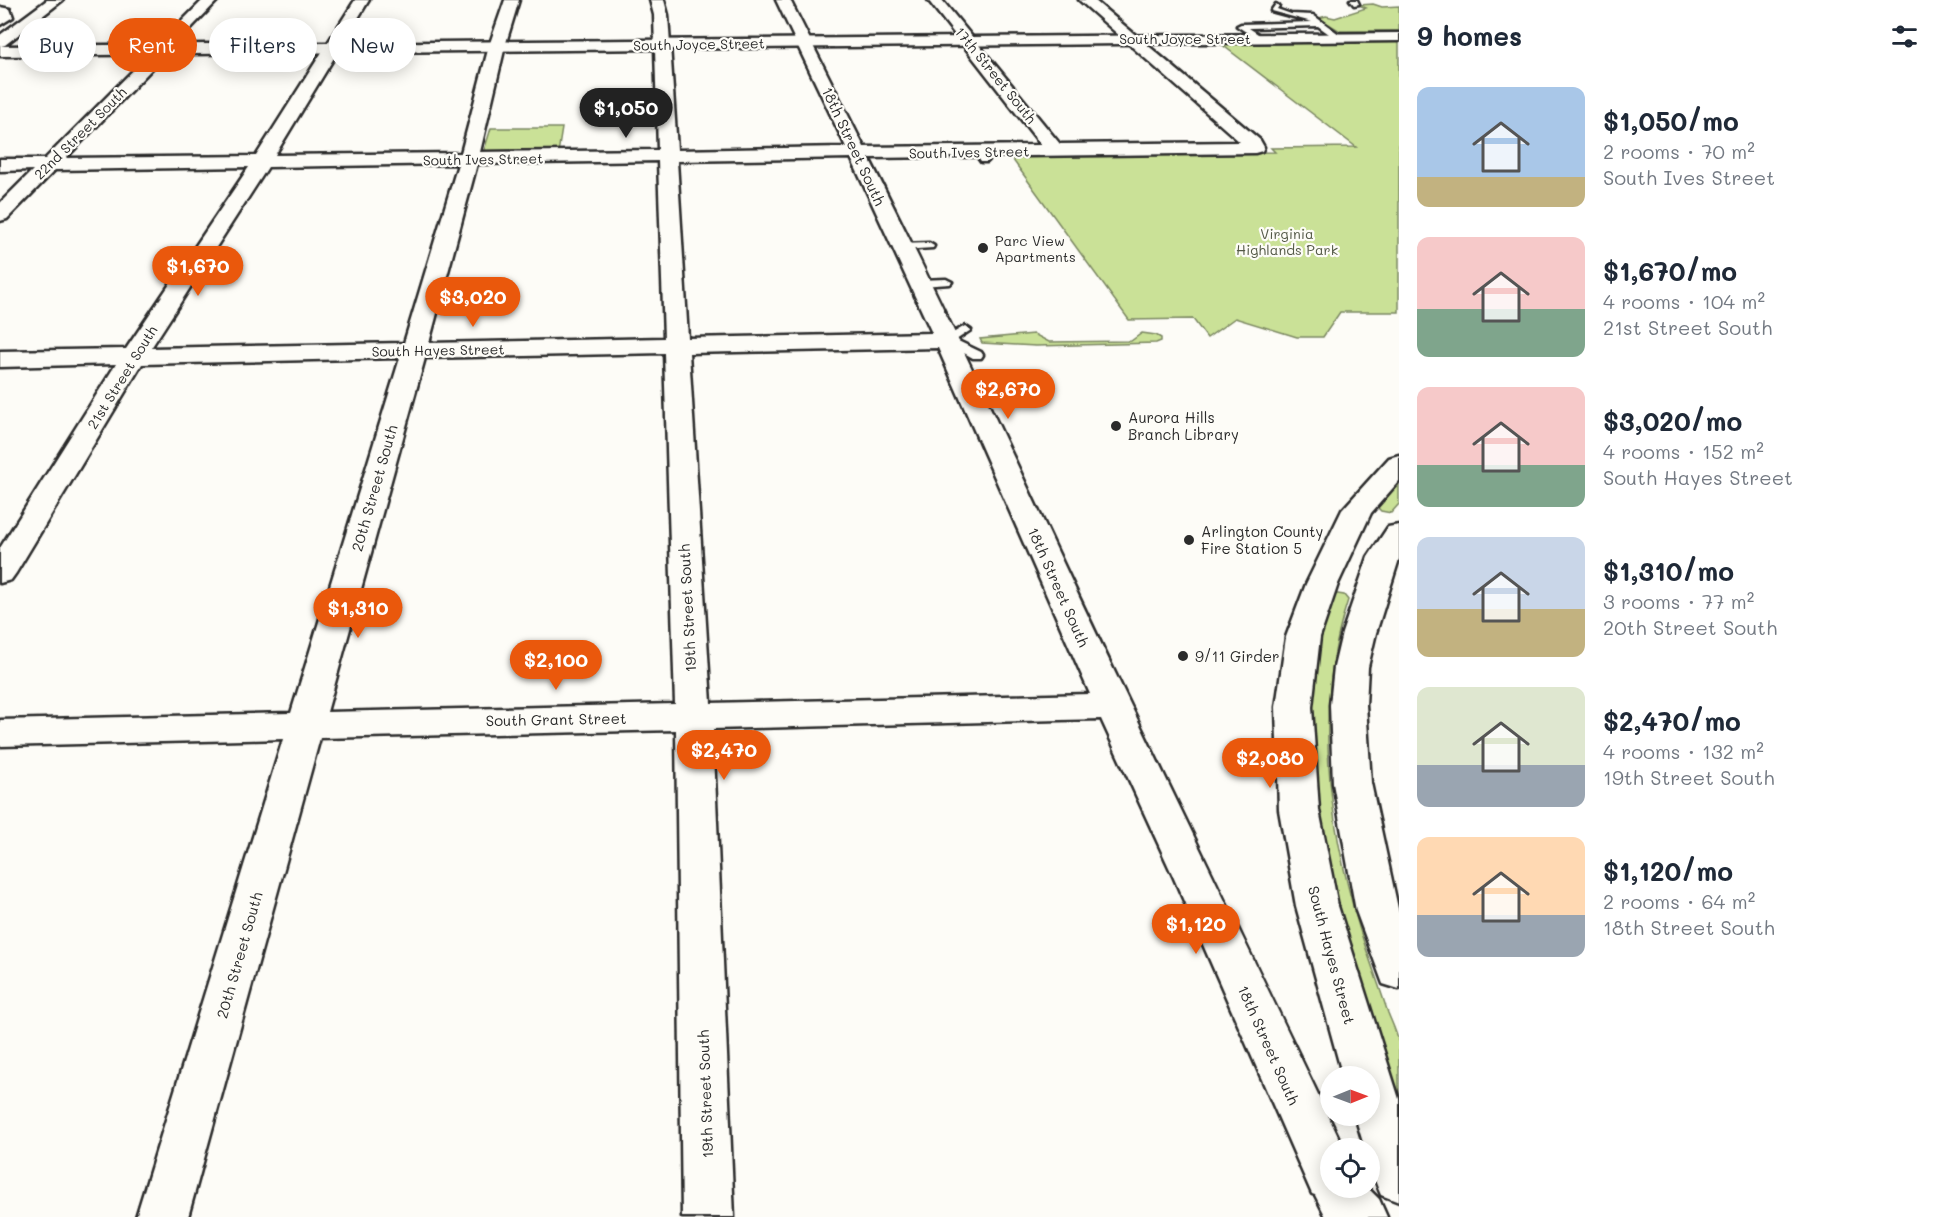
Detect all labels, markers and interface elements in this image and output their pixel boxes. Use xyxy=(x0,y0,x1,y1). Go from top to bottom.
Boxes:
chip: Buy xyxy=(18,18,96,72)
chip: Rent xyxy=(108,18,197,72)
chip: Filters xyxy=(209,18,317,72)
chip: New xyxy=(329,18,416,72)
text: 9 homes xyxy=(1417,19,1522,53)
icon: filters xyxy=(1888,20,1921,53)
street label: 17th Street South xyxy=(951,23,1041,127)
street label: South Joyce Street xyxy=(1119,29,1251,48)
street label: South Joyce Street xyxy=(633,33,765,55)
street label: 22nd Street South xyxy=(30,82,131,183)
street label: 18th Street South xyxy=(818,83,890,209)
pin: $1,050 xyxy=(577,88,675,139)
text: $1,050 xyxy=(594,94,658,120)
text: $1,050/mo xyxy=(1603,104,1739,138)
icon: home xyxy=(1465,111,1537,183)
text: 2 rooms · 70 m² xyxy=(1603,138,1755,164)
street label: South Ives Street xyxy=(909,141,1029,163)
street label: South Ives Street xyxy=(423,148,543,170)
text: South Ives Street xyxy=(1603,164,1775,190)
park label: Virginia Highlands Park xyxy=(1236,224,1338,259)
place label: Parc View Apartments xyxy=(995,231,1076,266)
marker: Parc View Apartments xyxy=(976,241,990,255)
pin: $1,670 xyxy=(149,246,247,297)
text: $1,670 xyxy=(166,252,230,278)
text: $1,670/mo xyxy=(1603,254,1737,288)
icon: home xyxy=(1465,261,1537,333)
pin: $3,020 xyxy=(424,277,522,328)
text: $3,020 xyxy=(439,283,507,309)
text: 4 rooms · 104 m² xyxy=(1603,288,1765,314)
text: 21st Street South xyxy=(1603,314,1772,340)
street label: 21st Street South xyxy=(83,322,161,432)
street label: South Hayes Street xyxy=(371,339,505,361)
pin: $2,670 xyxy=(959,369,1057,420)
text: $2,670 xyxy=(975,375,1041,401)
text: $3,020/mo xyxy=(1603,404,1742,438)
place label: Aurora Hills Branch Library xyxy=(1128,407,1239,444)
icon: home xyxy=(1465,411,1537,483)
marker: Aurora Hills Branch Library xyxy=(1109,419,1123,433)
street label: 20th Street South xyxy=(346,422,402,554)
text: 4 rooms · 152 m² xyxy=(1603,438,1764,464)
text: South Hayes Street xyxy=(1603,464,1793,490)
place label: Arlington County Fire Station 5 xyxy=(1201,521,1324,558)
street label: 18th Street South xyxy=(1024,524,1094,650)
marker: Arlington County Fire Station 5 xyxy=(1182,533,1196,547)
street label: 19th Street South xyxy=(674,543,700,673)
text: $1,310/mo xyxy=(1603,554,1734,588)
icon: home xyxy=(1465,561,1537,633)
pin: $1,310 xyxy=(309,588,407,639)
text: 3 rooms · 77 m² xyxy=(1603,588,1754,614)
text: $1,310 xyxy=(327,594,389,620)
text: 20th Street South xyxy=(1603,614,1777,640)
pin: $2,100 xyxy=(507,640,605,691)
text: $2,100 xyxy=(524,646,588,672)
place label: 9/11 Girder xyxy=(1195,646,1280,666)
marker: 9/11 Girder xyxy=(1176,649,1190,663)
text: $2,470/mo xyxy=(1603,704,1741,738)
street label: South Grant Street xyxy=(485,708,627,730)
icon: home xyxy=(1465,711,1537,783)
pin: $2,470 xyxy=(675,730,773,781)
text: $2,470 xyxy=(691,736,757,762)
pin: $2,080 xyxy=(1221,738,1319,789)
text: 4 rooms · 132 m² xyxy=(1603,738,1764,764)
text: $2,080 xyxy=(1236,744,1304,770)
text: 19th Street South xyxy=(1603,764,1774,790)
text: $1,120/mo xyxy=(1603,854,1733,888)
icon: home xyxy=(1465,861,1537,933)
street label: South Hayes Street xyxy=(1304,884,1360,1026)
text: 2 rooms · 64 m² xyxy=(1603,888,1755,914)
street label: 20th Street South xyxy=(211,889,267,1021)
pin: $1,120 xyxy=(1147,904,1245,955)
text: $1,120 xyxy=(1166,910,1226,936)
text: 18th Street South xyxy=(1603,914,1775,940)
street label: 18th Street South xyxy=(1234,982,1304,1108)
street label: 19th Street South xyxy=(693,1029,717,1159)
north arrow xyxy=(1320,1066,1380,1126)
map controls xyxy=(1320,1066,1380,1198)
button: locate xyxy=(1320,1138,1380,1198)

